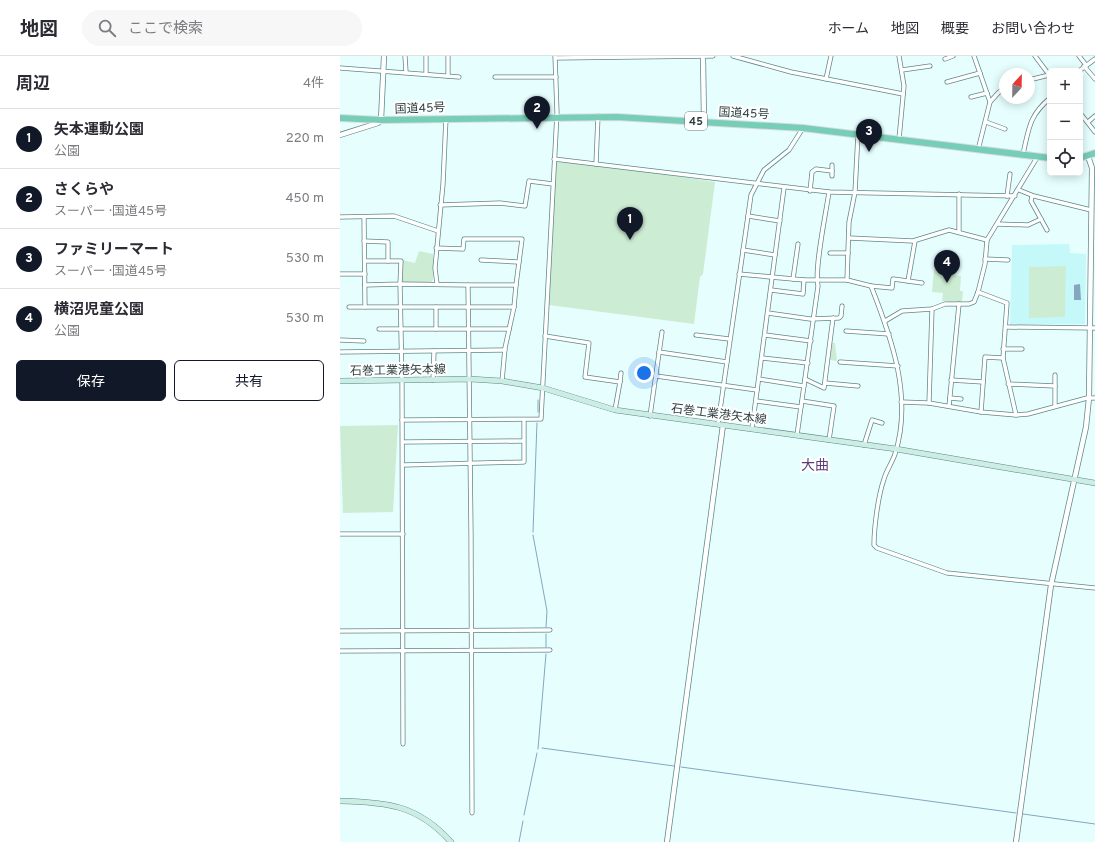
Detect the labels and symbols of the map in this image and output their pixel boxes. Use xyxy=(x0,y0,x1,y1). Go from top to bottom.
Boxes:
north arrow xyxy=(999,68,1035,104)
pin: 2 xyxy=(524,96,550,129)
street label: 国道45号 xyxy=(394,100,446,118)
street label: 国道45号 xyxy=(718,105,770,123)
road number: 45 xyxy=(685,112,707,130)
pin: 3 xyxy=(856,119,882,152)
pin: 1 xyxy=(617,207,643,240)
pin: 4 xyxy=(934,250,960,283)
street label: 石巻工業港矢本線 xyxy=(350,362,446,380)
your location xyxy=(634,363,654,383)
street label: 石巻工業港矢本線 xyxy=(670,401,768,429)
district label: 大曲 xyxy=(801,458,829,475)

